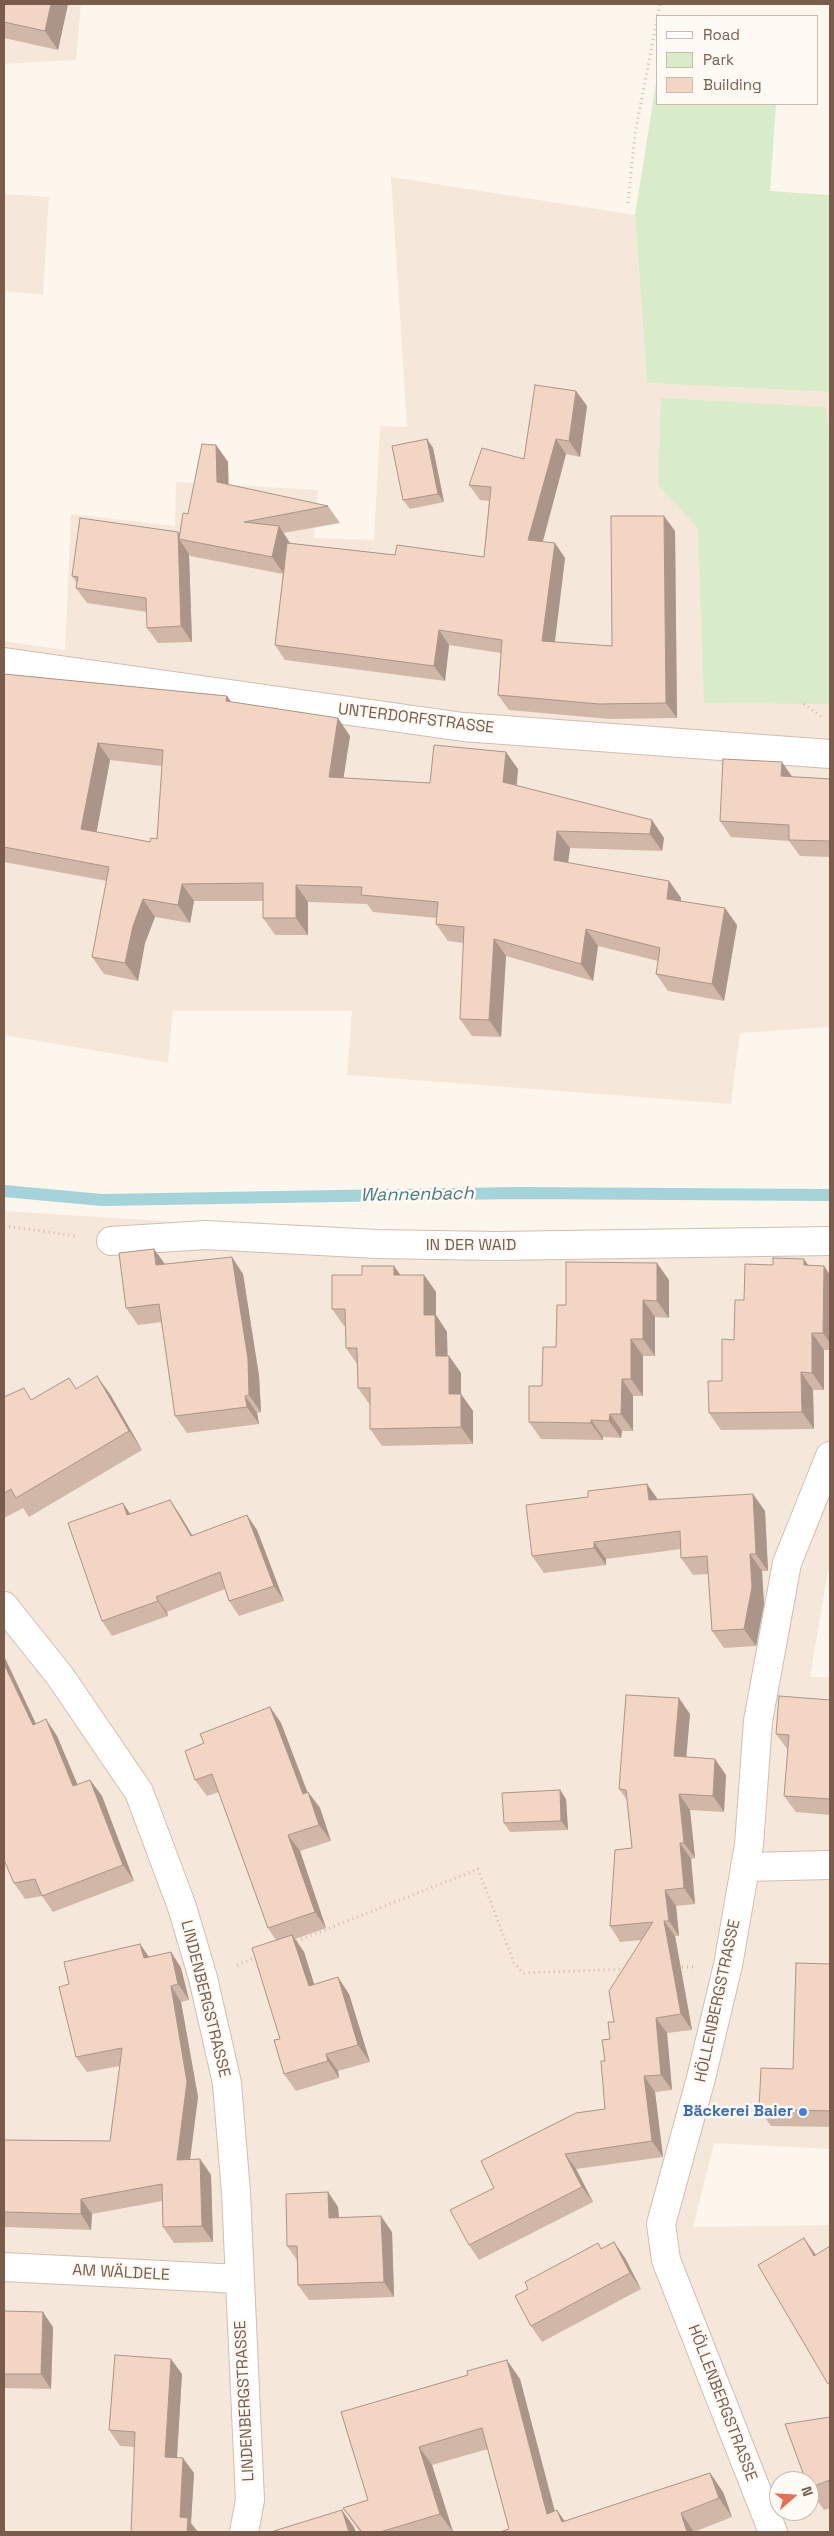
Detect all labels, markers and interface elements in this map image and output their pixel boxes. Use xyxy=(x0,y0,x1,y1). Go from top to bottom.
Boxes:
legend xyxy=(656,15,819,105)
text: Road xyxy=(703,25,740,44)
text: Park xyxy=(703,50,734,69)
text: Building xyxy=(703,75,762,94)
street label: UNTERDORFSTRASSE xyxy=(337,700,495,738)
water label: Wannenbach xyxy=(360,1183,474,1207)
street label: IN DER WAID xyxy=(426,1236,516,1256)
street label: LINDENBERGSTRASSE xyxy=(176,1918,234,2080)
street label: HÖLLENBERGSTRASSE xyxy=(691,1918,745,2084)
place label: Bäckerei Baier xyxy=(683,2102,793,2122)
marker: Bäckerei Baier xyxy=(797,2106,809,2118)
street label: AM WÄLDELE xyxy=(72,2261,170,2285)
street label: LINDENBERGSTRASSE xyxy=(231,2320,259,2482)
street label: HÖLLENBERGSTRASSE xyxy=(683,2322,761,2484)
north arrow xyxy=(769,2471,819,2521)
text: N xyxy=(797,2484,817,2499)

